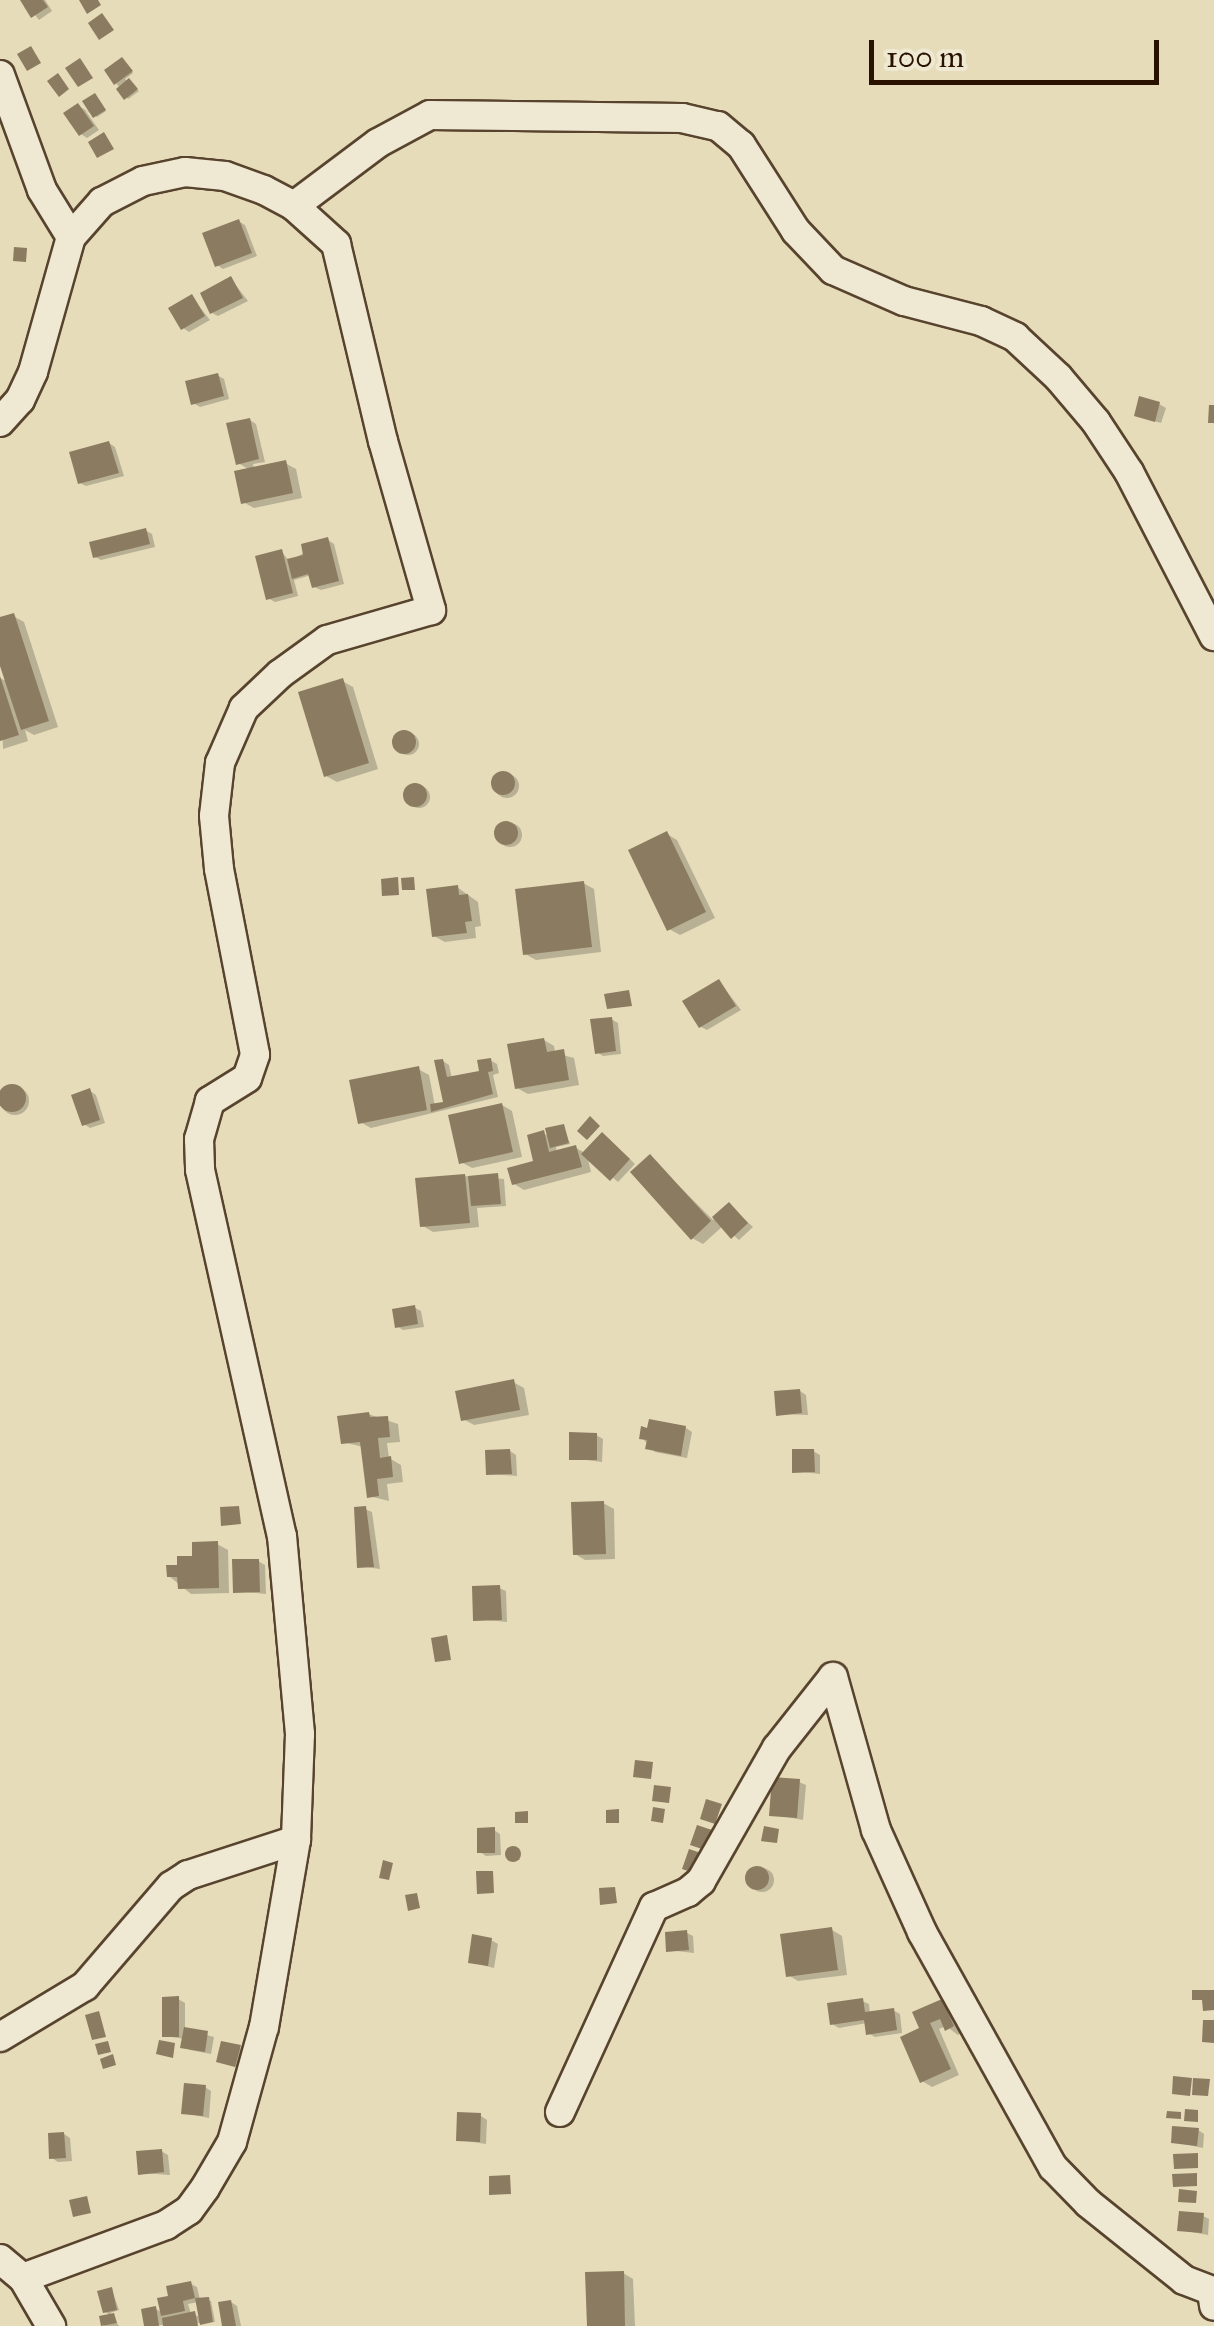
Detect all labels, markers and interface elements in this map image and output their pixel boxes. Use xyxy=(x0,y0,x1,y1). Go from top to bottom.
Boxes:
scale bar xyxy=(874,20,1164,82)
text: 100 m xyxy=(886,39,964,75)

